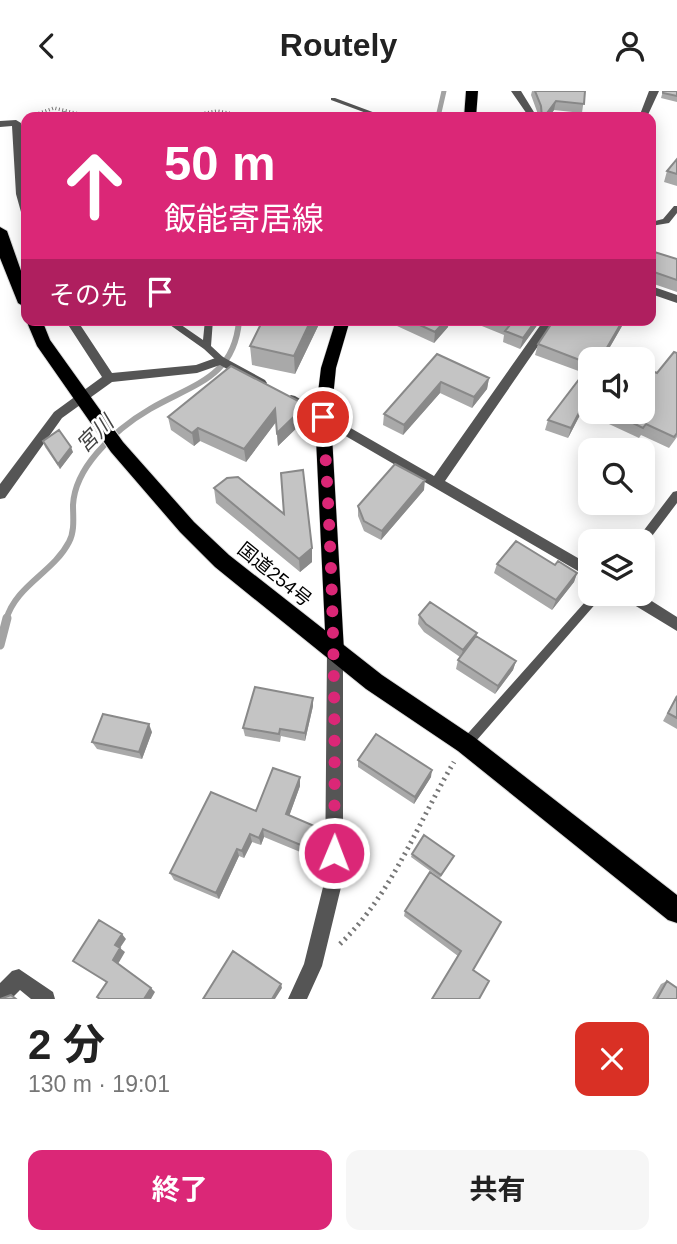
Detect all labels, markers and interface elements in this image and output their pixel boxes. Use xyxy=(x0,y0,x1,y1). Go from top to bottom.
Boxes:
icon: back xyxy=(28,27,66,65)
text: Routely xyxy=(280,27,397,63)
icon: person xyxy=(611,27,649,65)
text: 50 m xyxy=(164,136,276,190)
icon: ahead xyxy=(49,140,140,231)
text: 飯能寄居線 xyxy=(164,201,324,237)
icon: arrive xyxy=(141,273,179,311)
text: その先 xyxy=(49,280,127,310)
map controls xyxy=(578,347,655,606)
button: sound xyxy=(578,347,655,424)
pin xyxy=(293,387,353,447)
icon: arrive xyxy=(304,398,342,436)
water label: 宮川 xyxy=(72,409,119,457)
button: search xyxy=(578,438,655,515)
button: layers xyxy=(578,529,655,606)
street label: 国道254号 xyxy=(234,538,316,610)
position arrow xyxy=(297,816,371,890)
text: 2 分 xyxy=(28,1021,105,1068)
button: close xyxy=(575,1022,649,1096)
text: 130 m · 19:01 xyxy=(28,1071,170,1097)
button: 終了 xyxy=(28,1150,332,1230)
button: 共有 xyxy=(346,1150,649,1230)

